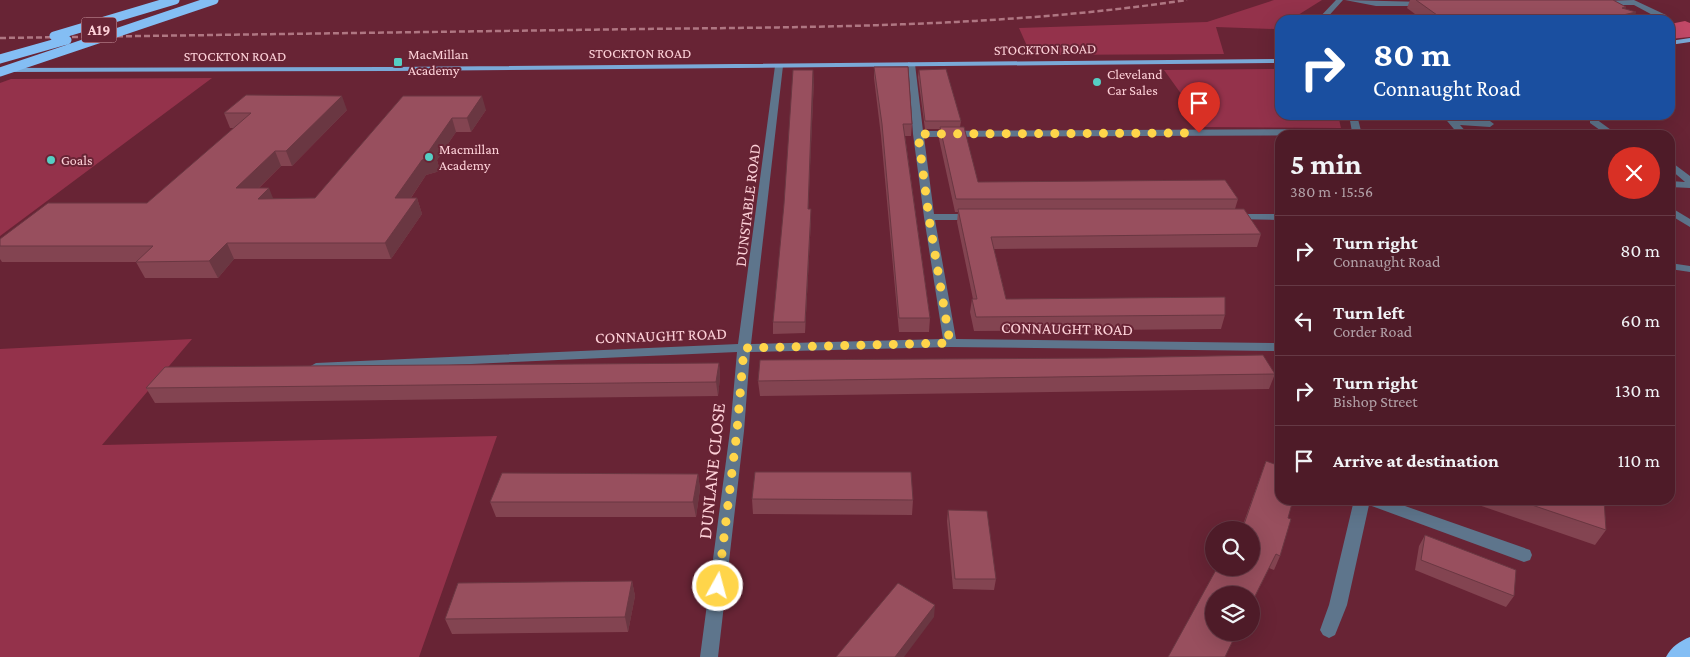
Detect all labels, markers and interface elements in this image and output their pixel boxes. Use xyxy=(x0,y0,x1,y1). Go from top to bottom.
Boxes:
road number: A19 xyxy=(82,18,116,42)
icon: right xyxy=(1290,35,1355,100)
text: 80 m xyxy=(1373,35,1451,74)
street label: STOCKTON ROAD xyxy=(994,40,1096,58)
street label: STOCKTON ROAD xyxy=(589,45,691,61)
place label: MacMillan Academy xyxy=(408,46,469,78)
street label: STOCKTON ROAD xyxy=(184,48,286,64)
marker: MacMillan Academy xyxy=(392,56,404,68)
place label: Cleveland Car Sales xyxy=(1107,66,1163,98)
marker: Cleveland Car Sales xyxy=(1091,76,1103,88)
text: Connaught Road xyxy=(1373,76,1521,101)
pin xyxy=(1178,82,1220,133)
icon: arrive xyxy=(1185,89,1213,117)
place label: Macmillan Academy xyxy=(439,141,500,173)
street label: DUNSTABLE ROAD xyxy=(732,143,763,268)
text: 5 min xyxy=(1290,147,1362,180)
button: close xyxy=(1608,147,1660,199)
marker: Macmillan Academy xyxy=(423,151,435,163)
place label: Goals xyxy=(61,152,92,168)
marker: Goals xyxy=(45,154,57,166)
text: 380 m · 15:56 xyxy=(1290,183,1373,200)
text: Turn right xyxy=(1333,232,1418,253)
icon: right xyxy=(1290,237,1318,265)
text: 80 m xyxy=(1620,240,1660,261)
text: Connaught Road xyxy=(1333,253,1440,270)
text: Turn left xyxy=(1333,302,1405,323)
icon: left xyxy=(1290,307,1318,335)
text: 60 m xyxy=(1621,310,1660,331)
street label: CONNAUGHT ROAD xyxy=(1001,319,1133,338)
text: Corder Road xyxy=(1333,323,1412,340)
street label: CONNAUGHT ROAD xyxy=(595,325,727,346)
text: Turn right xyxy=(1333,372,1418,393)
icon: right xyxy=(1290,377,1318,405)
text: 130 m xyxy=(1615,380,1660,401)
text: Bishop Street xyxy=(1333,393,1418,410)
street label: DUNLANE CLOSE xyxy=(694,402,729,540)
icon: arrive xyxy=(1290,447,1318,475)
text: Arrive at destination xyxy=(1333,450,1499,471)
text: 110 m xyxy=(1618,450,1660,471)
map controls xyxy=(1205,521,1260,641)
button: search xyxy=(1205,521,1260,576)
position arrow xyxy=(691,559,743,611)
button: layers xyxy=(1205,586,1260,641)

